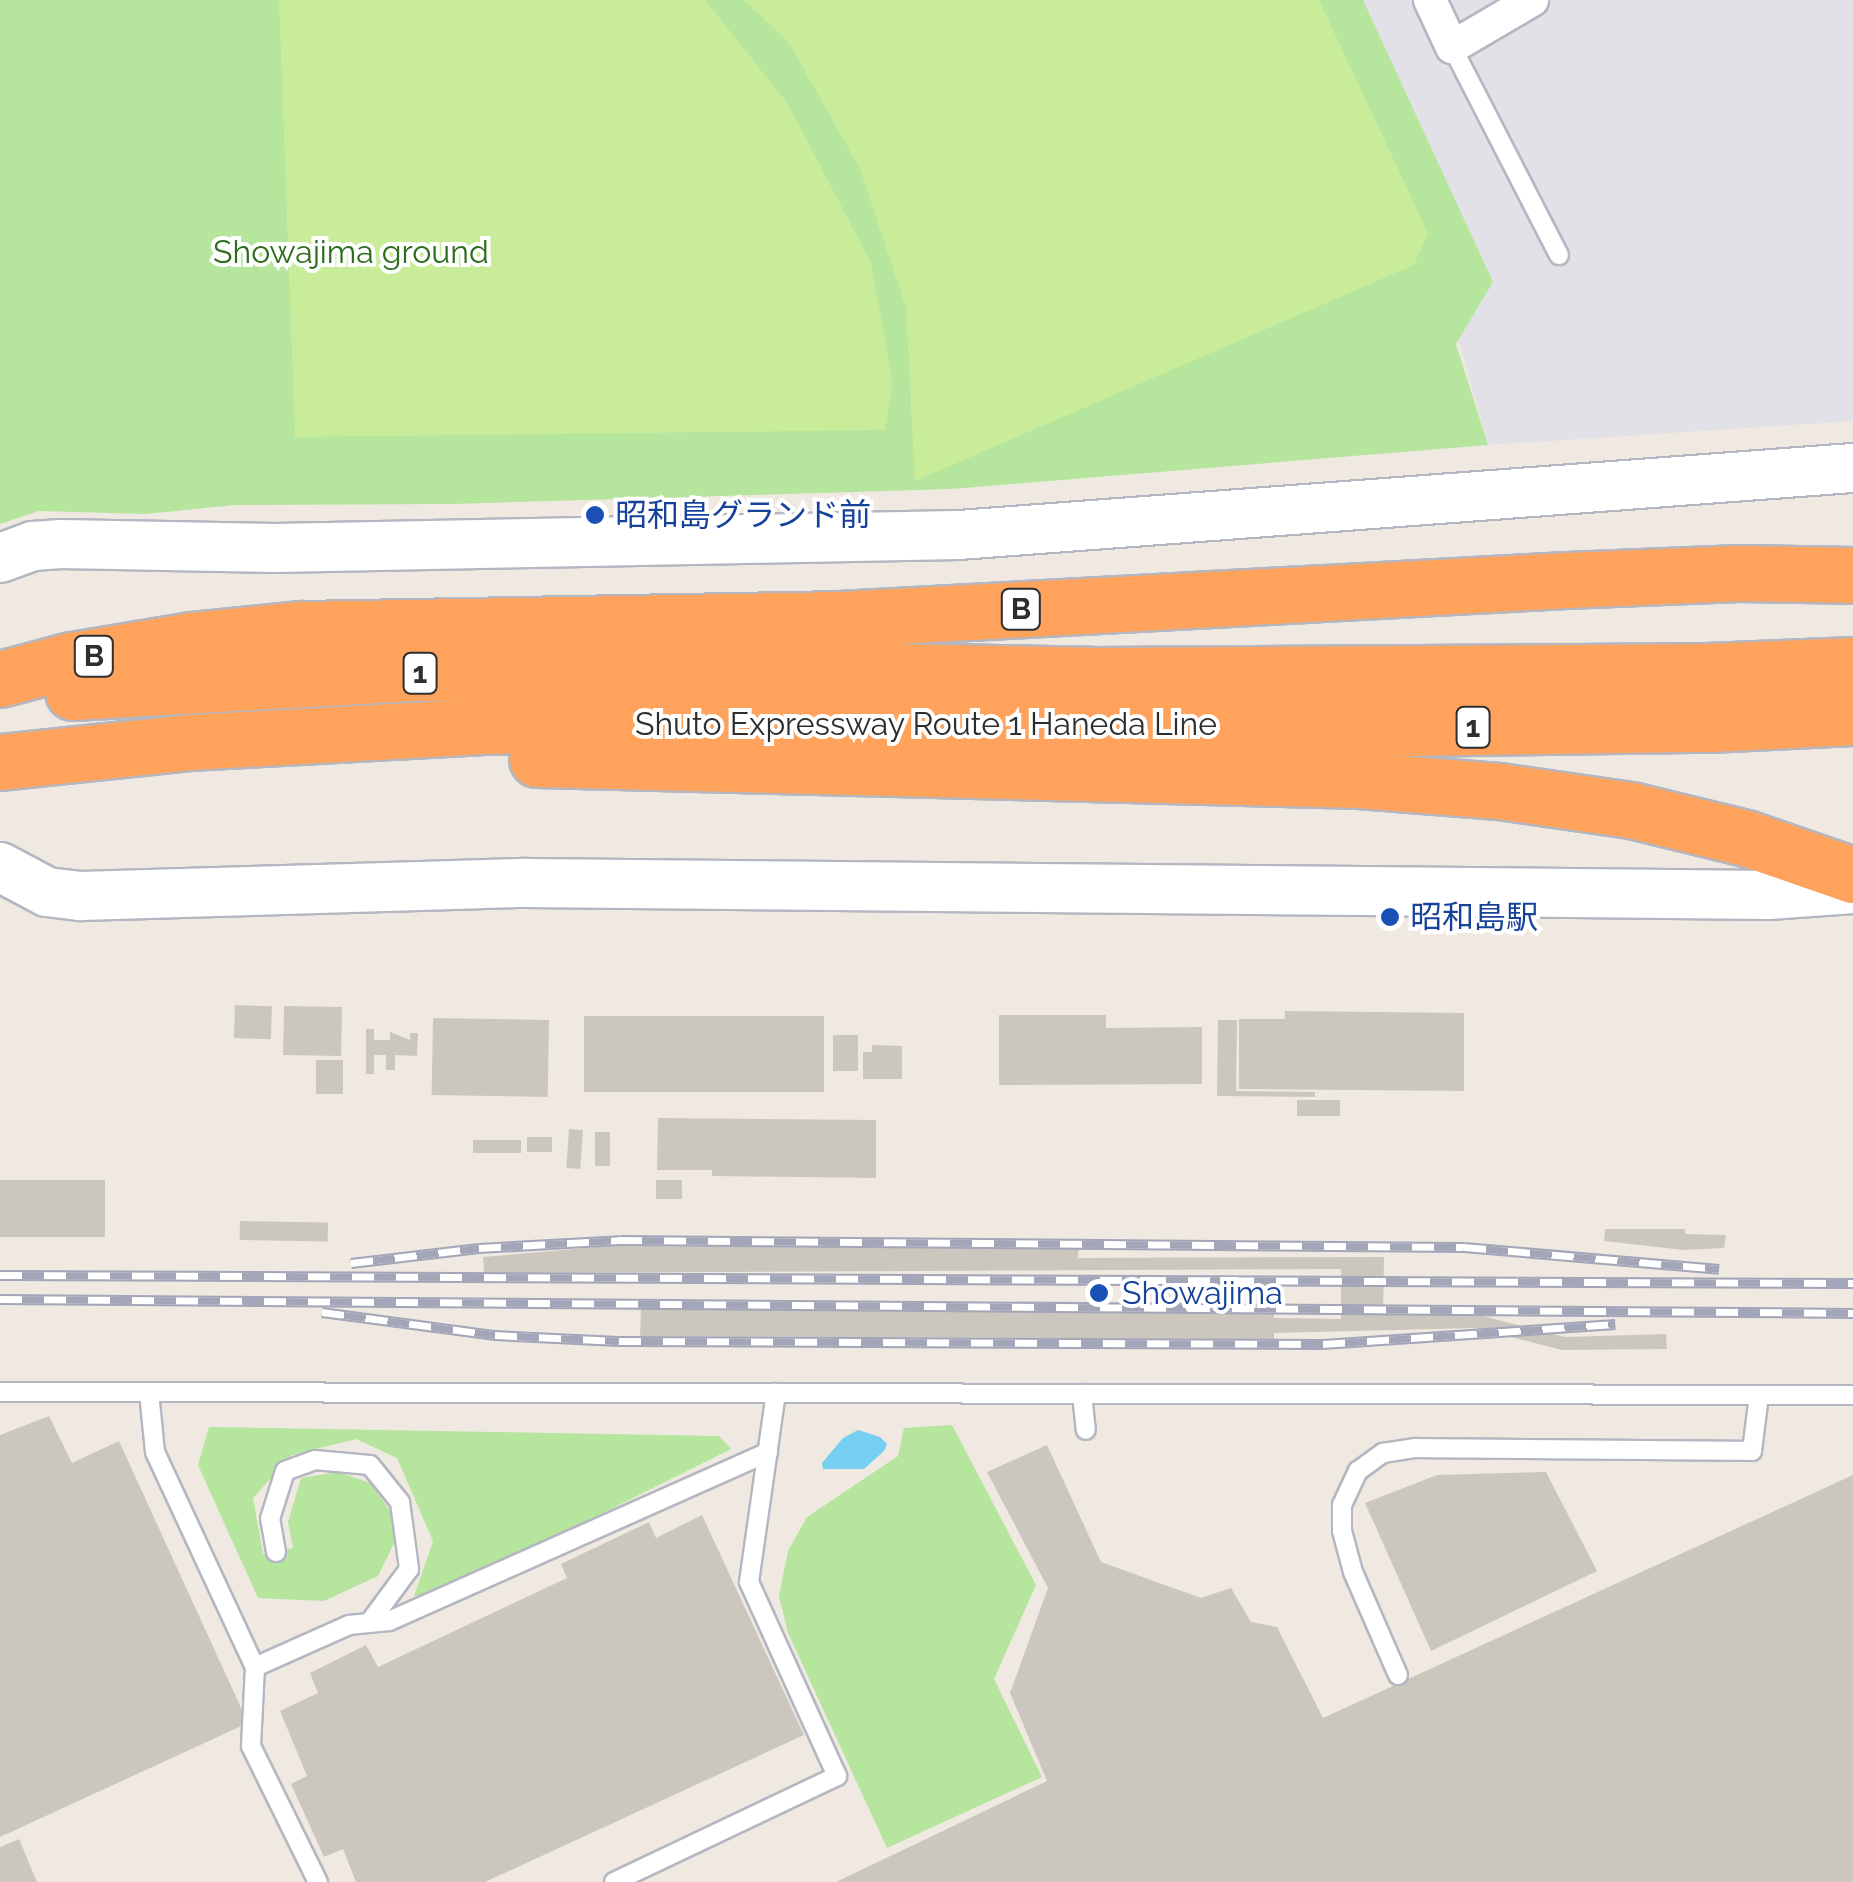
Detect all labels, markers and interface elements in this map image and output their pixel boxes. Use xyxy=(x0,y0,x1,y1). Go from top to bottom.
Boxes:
park label: Showajima ground xyxy=(213,233,489,271)
place label: 昭和島グランド前 xyxy=(615,496,871,534)
marker: 昭和島グランド前 xyxy=(584,504,606,526)
road number: B xyxy=(998,584,1044,634)
road number: B xyxy=(72,631,116,681)
road number: 1 xyxy=(402,648,438,698)
road number: 1 xyxy=(1456,702,1490,752)
street label: Shuto Expressway Route 1 Haneda Line xyxy=(635,705,1217,743)
place label: 昭和島駅 xyxy=(1410,898,1538,936)
marker: 昭和島駅 xyxy=(1379,906,1401,928)
place label: Showajima xyxy=(1122,1274,1283,1312)
marker: Showajima xyxy=(1086,1280,1112,1306)

